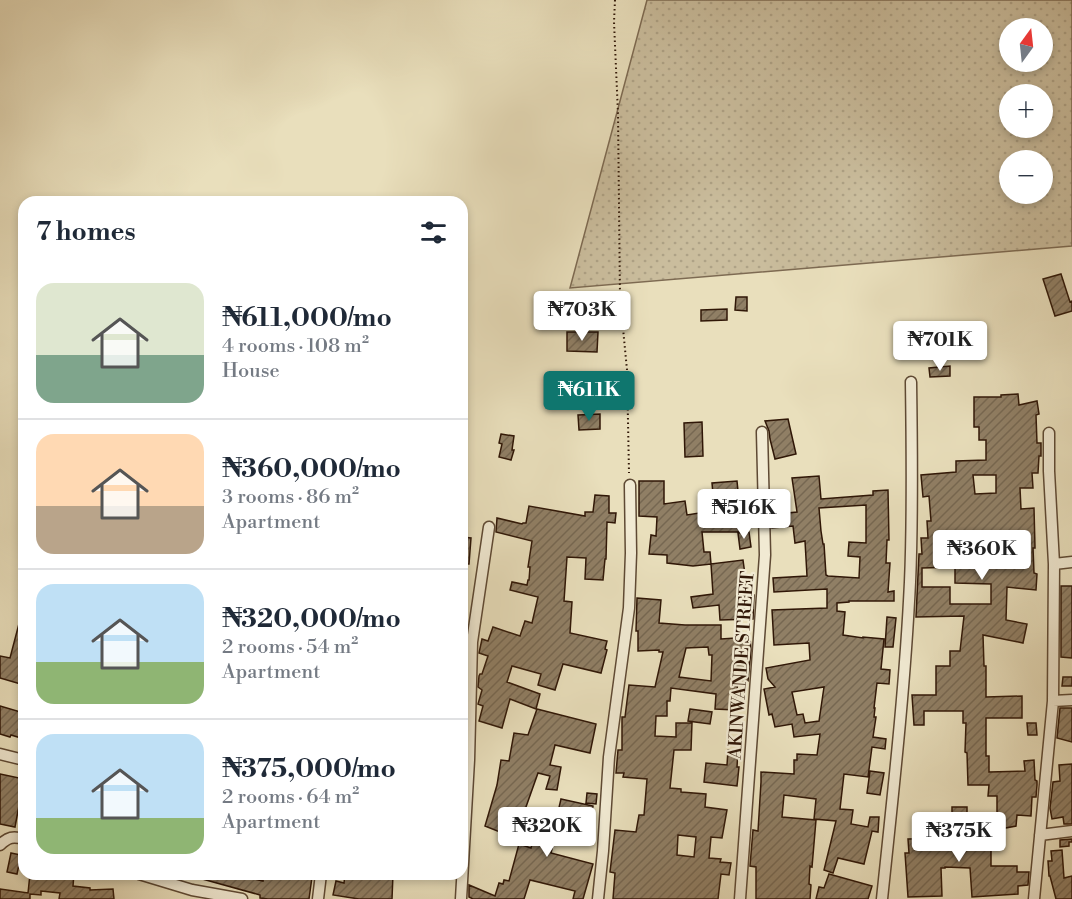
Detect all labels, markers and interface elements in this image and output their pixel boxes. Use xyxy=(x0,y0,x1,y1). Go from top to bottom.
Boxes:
north arrow xyxy=(999,18,1053,72)
map controls xyxy=(999,18,1053,204)
button: + xyxy=(999,84,1053,138)
button: − xyxy=(999,150,1053,204)
text: 7 homes xyxy=(36,216,136,248)
icon: filters xyxy=(417,216,450,249)
pin: ₦703K xyxy=(540,291,624,342)
text: ₦703K xyxy=(548,298,616,323)
text: ₦611,000/mo xyxy=(222,302,392,334)
icon: home xyxy=(84,307,156,379)
pin: ₦701K xyxy=(898,321,982,372)
text: ₦701K xyxy=(907,328,973,353)
text: 4 rooms · 108 m² xyxy=(222,334,369,359)
text: House xyxy=(222,359,280,384)
pin: ₦611K xyxy=(547,371,631,422)
text: ₦611K xyxy=(558,378,620,403)
text: ₦360,000/mo xyxy=(222,453,401,485)
icon: home xyxy=(84,458,156,530)
text: 3 rooms · 86 m² xyxy=(222,485,359,510)
pin: ₦516K xyxy=(702,489,786,540)
text: ₦516K xyxy=(712,496,776,521)
text: Apartment xyxy=(222,510,320,535)
pin: ₦360K xyxy=(940,530,1024,581)
text: ₦360K xyxy=(947,537,1017,562)
street label: AKINWANDE STREET xyxy=(723,570,760,761)
text: ₦320,000/mo xyxy=(222,603,401,635)
icon: home xyxy=(84,608,156,680)
text: 2 rooms · 54 m² xyxy=(222,635,358,660)
text: Apartment xyxy=(222,660,320,685)
text: ₦375,000/mo xyxy=(222,753,396,785)
icon: home xyxy=(84,758,156,830)
text: 2 rooms · 64 m² xyxy=(222,785,359,810)
pin: ₦320K xyxy=(505,807,589,858)
text: Apartment xyxy=(222,810,320,835)
pin: ₦375K xyxy=(917,812,1001,863)
text: ₦320K xyxy=(512,814,582,839)
text: ₦375K xyxy=(926,819,992,844)

